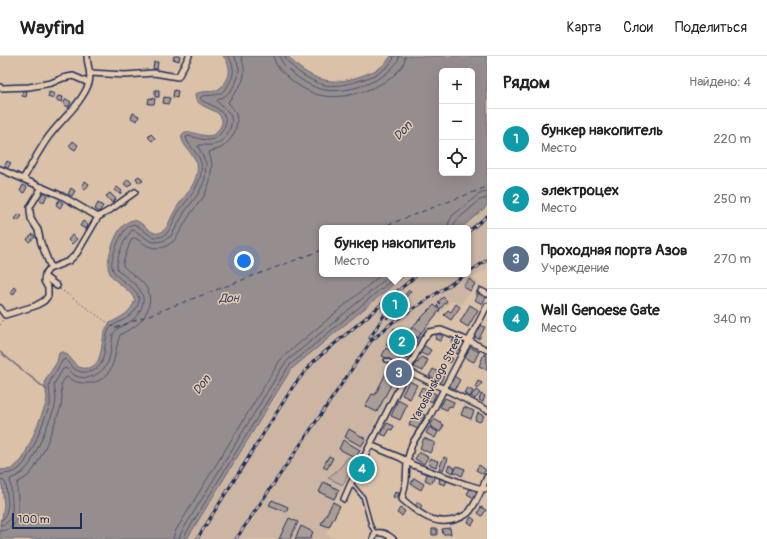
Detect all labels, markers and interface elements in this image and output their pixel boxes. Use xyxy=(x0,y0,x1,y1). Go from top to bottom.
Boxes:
text: Wayfind xyxy=(20,16,84,40)
text: Карта xyxy=(567,19,601,36)
text: Слои xyxy=(623,19,653,36)
text: Поделиться xyxy=(675,19,747,36)
map controls xyxy=(439,68,475,176)
button: + xyxy=(439,68,475,104)
text: Рядом xyxy=(503,72,550,93)
text: Найдено: 4 xyxy=(689,74,751,90)
button: − xyxy=(439,104,475,140)
water label: Don xyxy=(390,117,416,144)
text: бункер накопитель xyxy=(541,121,663,140)
text: 1 xyxy=(513,131,519,147)
text: 220 m xyxy=(713,131,751,147)
button: locate xyxy=(439,140,475,176)
text: Место xyxy=(541,140,577,156)
text: электроцех xyxy=(541,181,619,200)
text: 2 xyxy=(512,191,520,207)
text: 250 m xyxy=(713,191,751,207)
text: Место xyxy=(541,200,577,216)
popup xyxy=(319,225,471,277)
text: бункер накопитель xyxy=(334,234,456,253)
text: Проходная порта Азов xyxy=(541,241,687,260)
your location xyxy=(234,251,254,271)
text: 3 xyxy=(512,251,520,267)
text: 270 m xyxy=(714,251,751,267)
text: Место xyxy=(334,253,369,269)
text: Учреждение xyxy=(541,260,609,276)
pin: 1 xyxy=(382,290,408,320)
water label: Дон xyxy=(218,291,240,306)
text: Wall Genoese Gate xyxy=(541,301,660,320)
text: 4 xyxy=(512,311,520,327)
text: 340 m xyxy=(713,311,751,327)
text: Место xyxy=(541,320,577,336)
pin: 2 xyxy=(389,327,415,357)
street label: Yaroslavskogo Street xyxy=(408,331,466,425)
pin: 3 xyxy=(386,358,412,388)
water label: Don xyxy=(190,371,215,398)
pin: 4 xyxy=(349,454,375,484)
scale bar xyxy=(12,511,82,530)
text: 100 m xyxy=(18,513,49,526)

